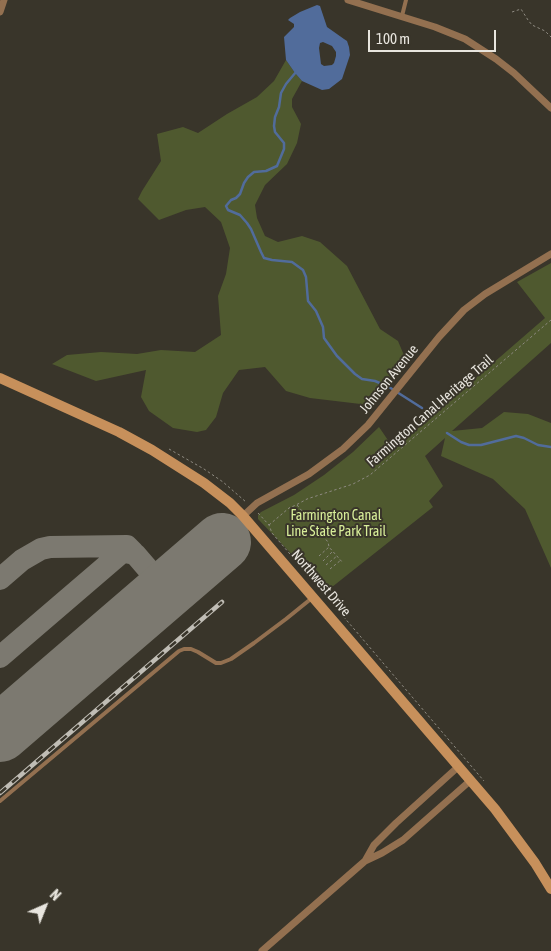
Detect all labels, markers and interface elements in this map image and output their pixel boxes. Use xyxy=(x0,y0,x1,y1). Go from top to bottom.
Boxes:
scale bar xyxy=(371,20,498,52)
text: 100 m xyxy=(376,30,410,47)
street label: Johnson Avenue xyxy=(356,341,422,417)
street label: Farmington Canal Heritage Trail xyxy=(363,352,497,470)
park label: Farmington Canal Line State Park Trail xyxy=(286,508,386,540)
street label: Northwest Drive xyxy=(288,546,354,620)
north arrow xyxy=(20,881,70,931)
text: N xyxy=(47,887,64,904)

